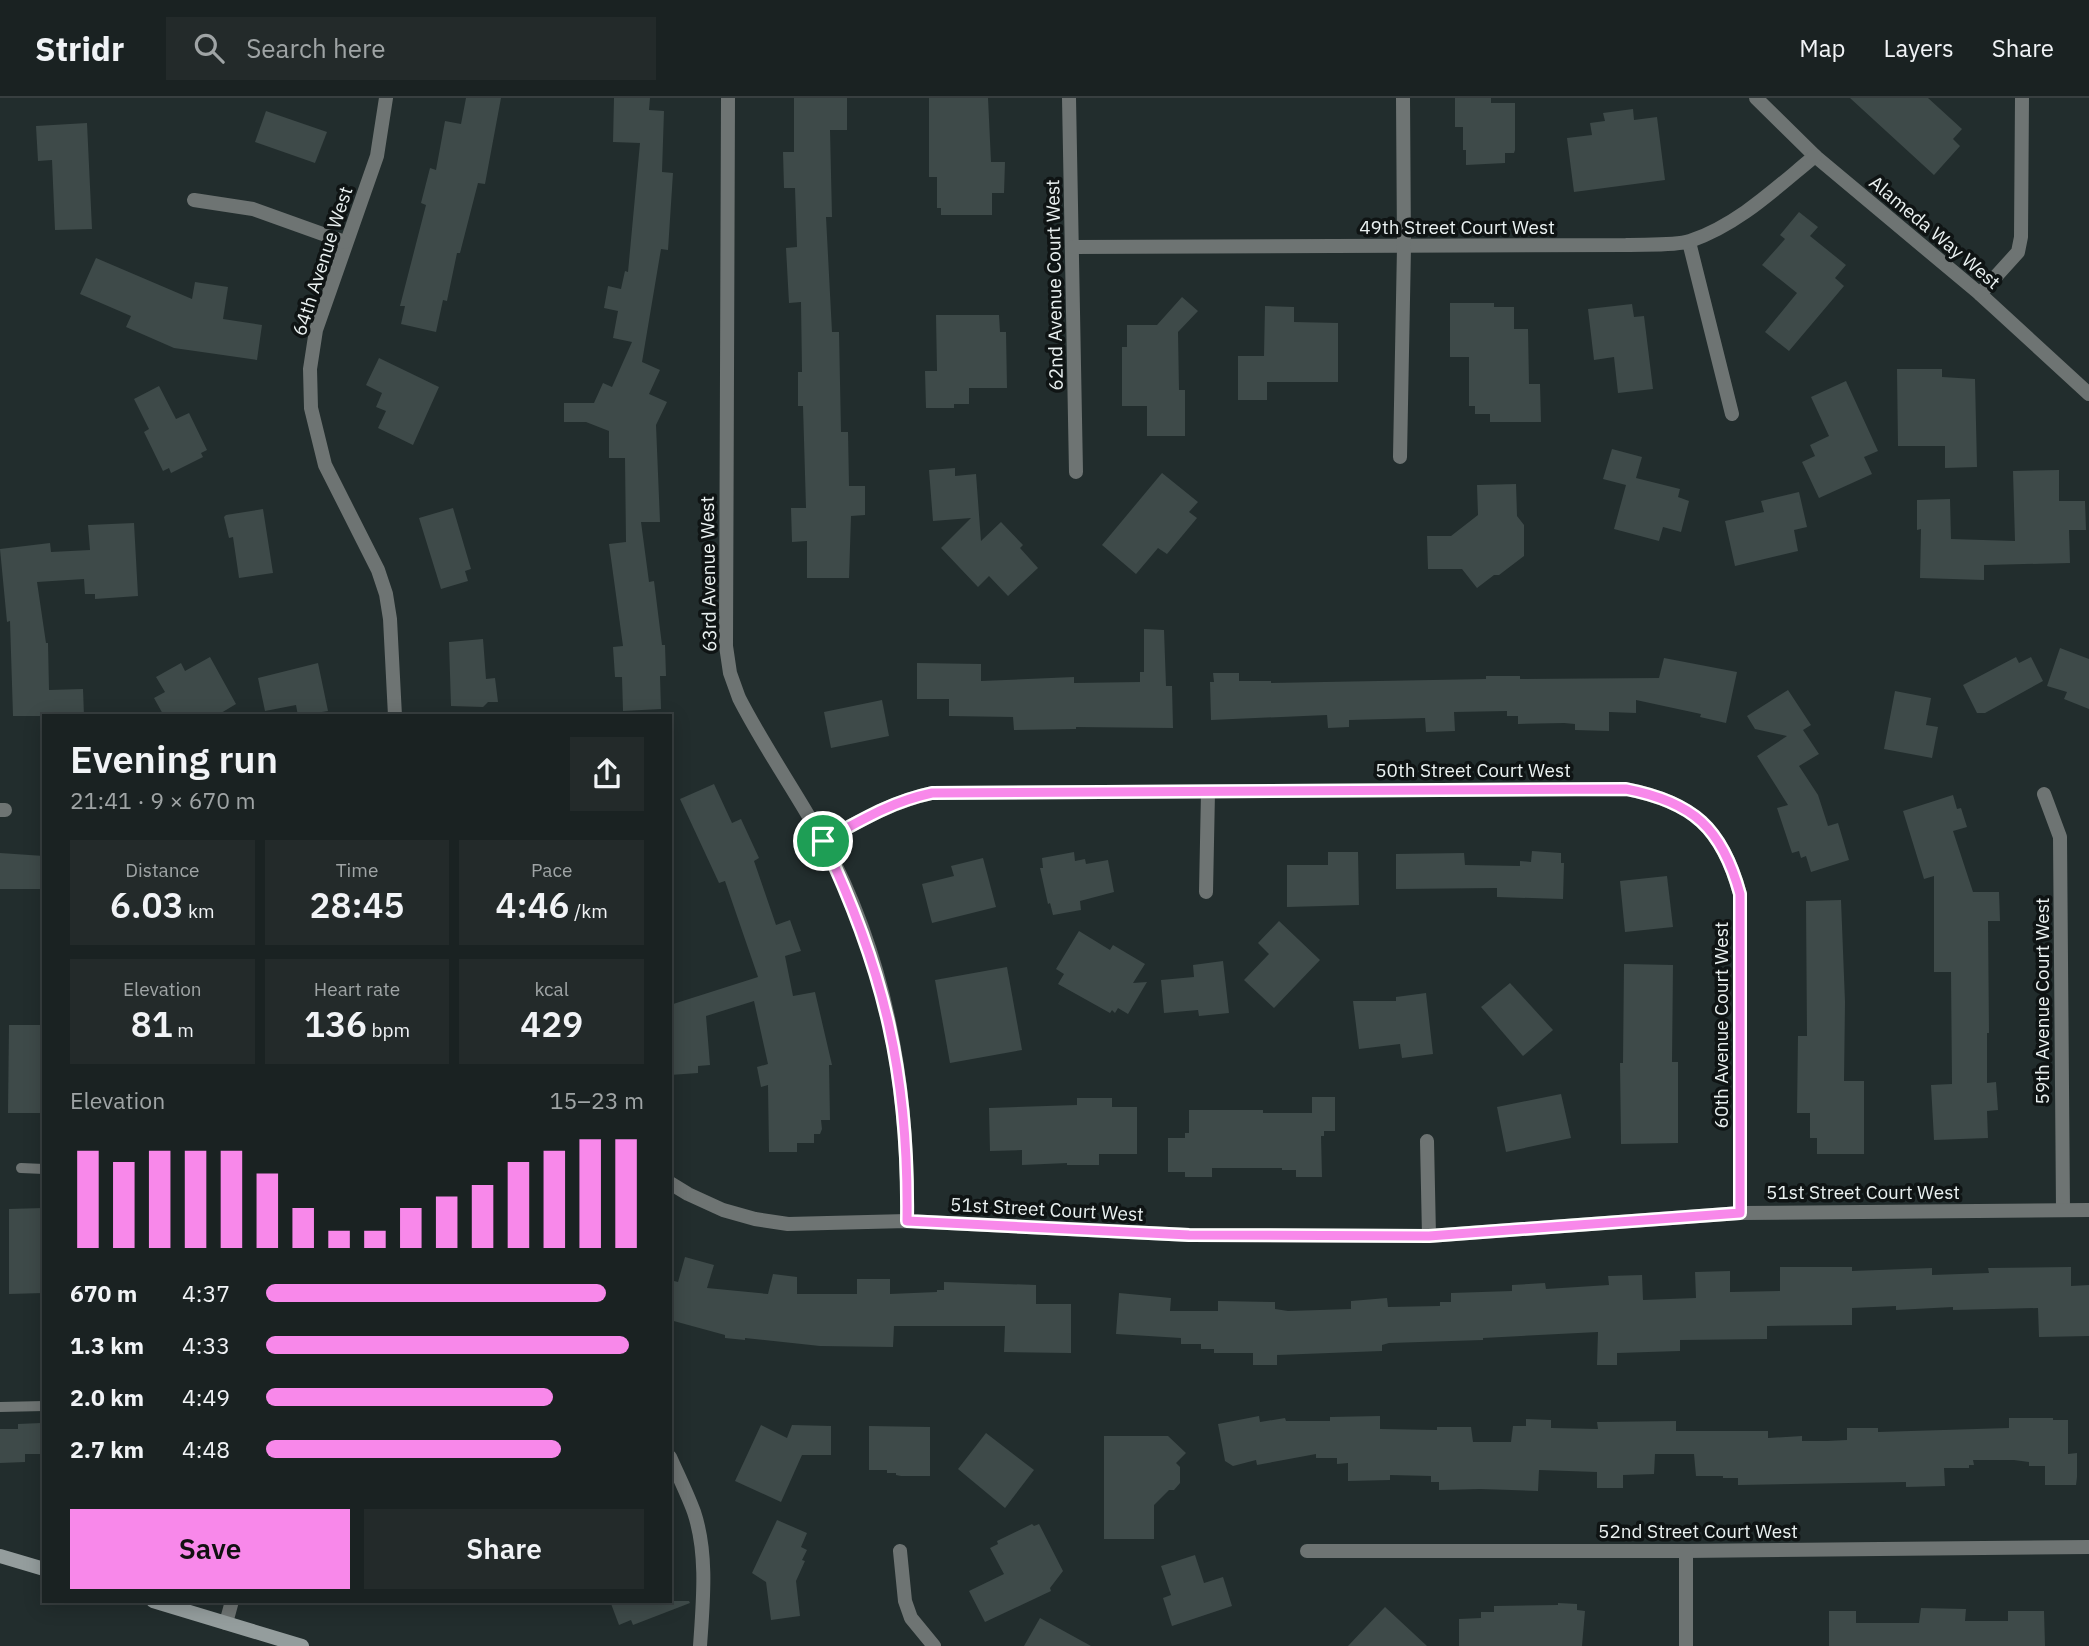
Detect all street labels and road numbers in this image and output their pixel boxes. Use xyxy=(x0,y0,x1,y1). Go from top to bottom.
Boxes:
street label: Alameda Way West xyxy=(1865,170,2005,294)
street label: 62nd Avenue Court West xyxy=(1040,179,1068,391)
street label: 64th Avenue West xyxy=(287,183,357,339)
street label: 49th Street Court West xyxy=(1359,215,1555,239)
street label: 63rd Avenue West xyxy=(695,496,721,652)
street label: 50th Street Court West xyxy=(1375,758,1571,782)
street label: 59th Avenue Court West xyxy=(2030,898,2054,1104)
street label: 60th Avenue Court West xyxy=(1709,922,1733,1128)
street label: 51st Street Court West xyxy=(1766,1180,1960,1204)
street label: 51st Street Court West xyxy=(950,1192,1144,1226)
street label: 52nd Street Court West xyxy=(1598,1519,1798,1543)

